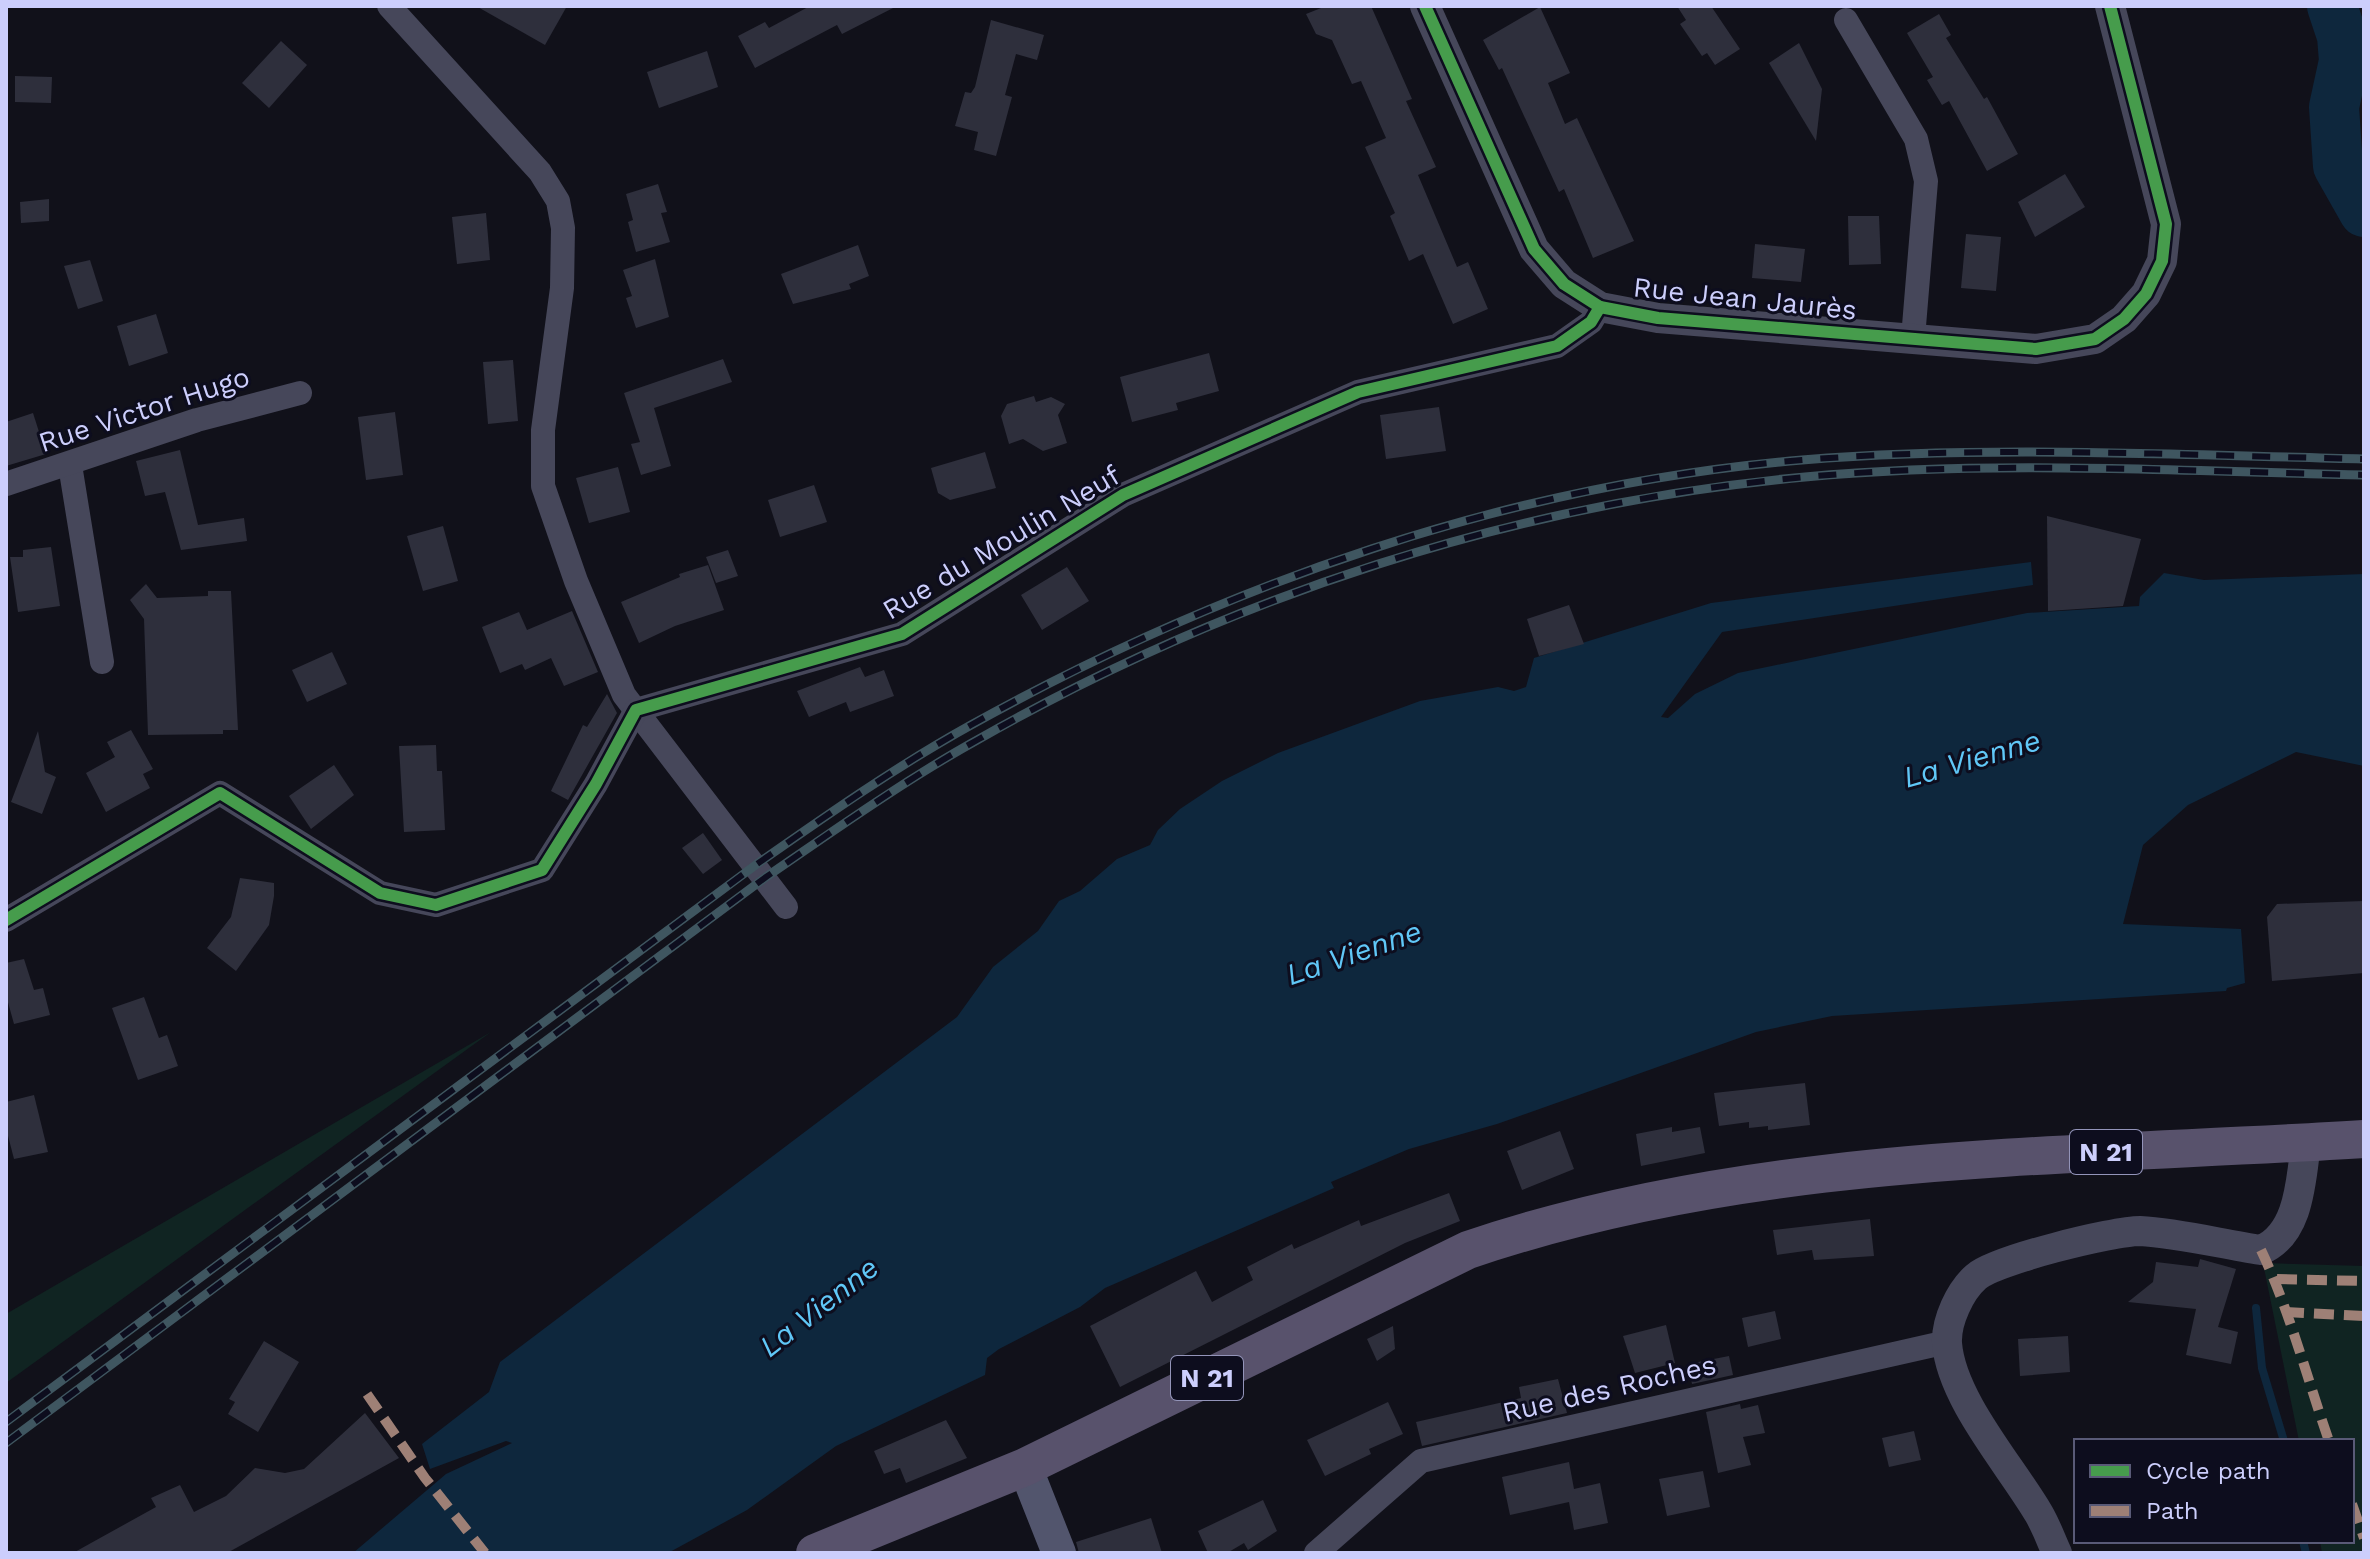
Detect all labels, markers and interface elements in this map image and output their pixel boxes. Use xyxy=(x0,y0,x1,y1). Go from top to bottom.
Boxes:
street label: Rue Jean Jaurès xyxy=(1631,270,1858,327)
street label: Rue Victor Hugo xyxy=(35,360,254,459)
street label: Rue du Moulin Neuf xyxy=(877,458,1126,626)
water label: La Vienne xyxy=(1899,722,2045,795)
water label: La Vienne xyxy=(1281,913,1426,992)
road number: N 21 xyxy=(2070,1130,2142,1174)
water label: La Vienne xyxy=(752,1249,885,1364)
street label: Rue des Roches xyxy=(1499,1348,1719,1429)
road number: N 21 xyxy=(1171,1356,1243,1400)
legend xyxy=(2074,1439,2354,1543)
text: Cycle path xyxy=(2146,1457,2271,1485)
text: Path xyxy=(2146,1497,2199,1525)

